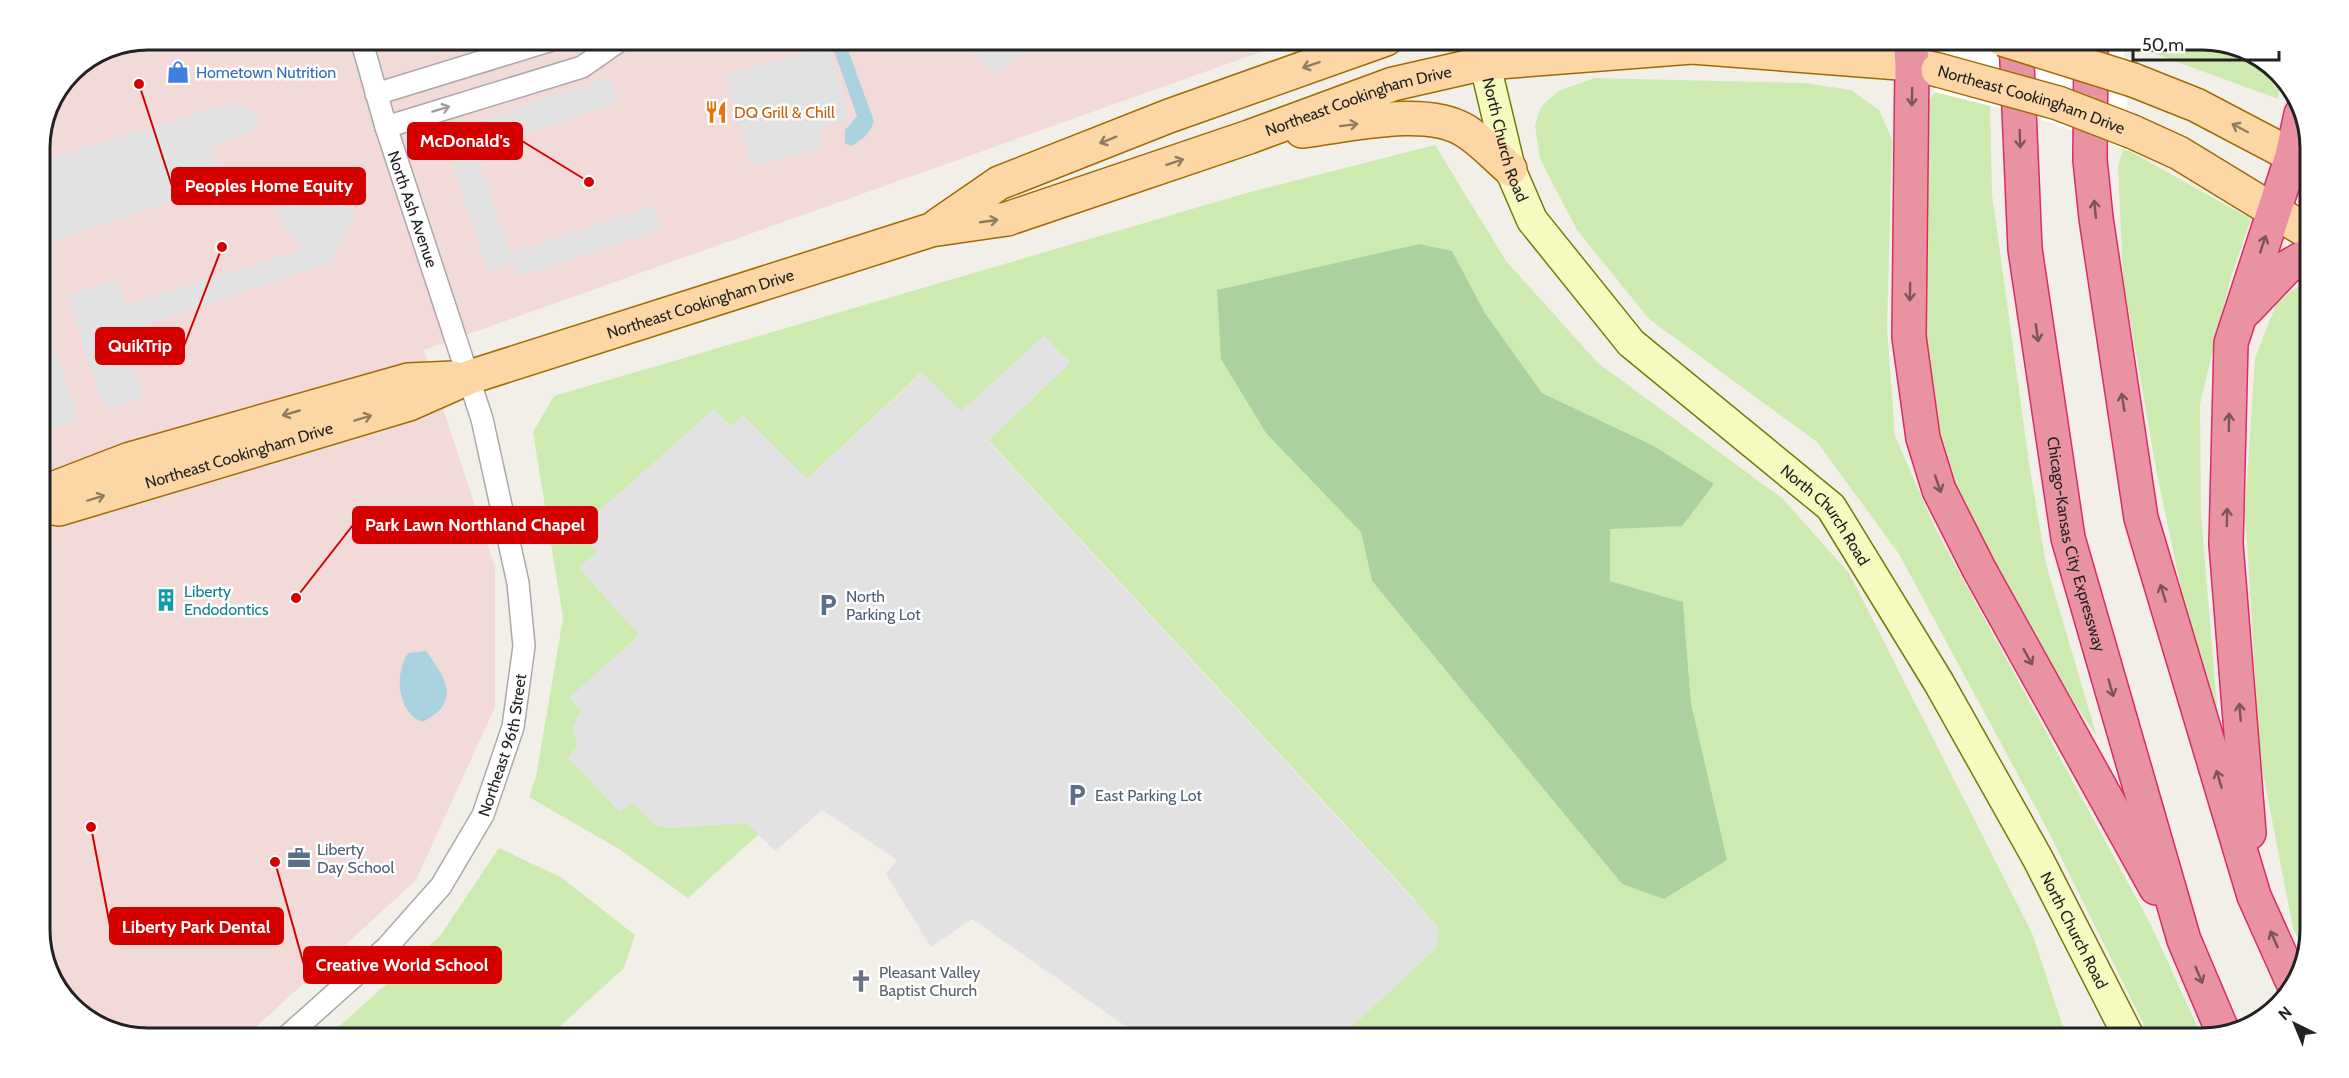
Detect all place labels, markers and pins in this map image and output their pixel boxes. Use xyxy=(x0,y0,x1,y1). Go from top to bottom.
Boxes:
shop icon: Hometown Nutrition xyxy=(165,59,191,85)
place label: Hometown Nutrition xyxy=(196,63,336,82)
restaurant icon: DQ Grill & Chill xyxy=(703,99,729,125)
place label: DQ Grill & Chill xyxy=(734,103,835,122)
callout: McDonald's xyxy=(408,123,522,159)
callout: Peoples Home Equity xyxy=(172,168,365,204)
callout: QuikTrip xyxy=(96,328,184,364)
callout: Park Lawn Northland Chapel xyxy=(353,507,597,543)
place label: Liberty Endodontics xyxy=(184,582,269,619)
building icon: Liberty Endodontics xyxy=(153,587,179,613)
place label: North Parking Lot xyxy=(846,587,921,624)
parking icon: North Parking Lot xyxy=(815,592,841,618)
parking icon: East Parking Lot xyxy=(1064,782,1090,808)
place label: East Parking Lot xyxy=(1095,786,1202,805)
place label: Liberty Day School xyxy=(317,840,394,877)
office icon: Liberty Day School xyxy=(286,845,312,871)
callout: Liberty Park Dental xyxy=(110,908,283,944)
callout: Creative World School xyxy=(304,947,501,983)
place label: Pleasant Valley Baptist Church xyxy=(879,963,980,1000)
church icon: Pleasant Valley Baptist Church xyxy=(848,968,874,994)

